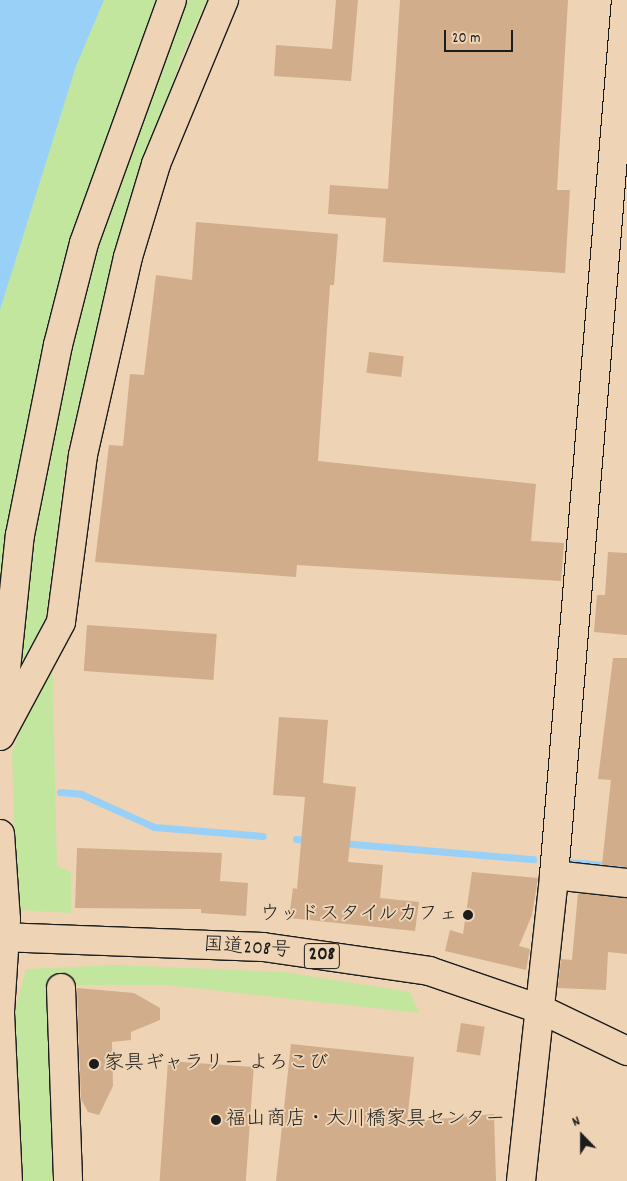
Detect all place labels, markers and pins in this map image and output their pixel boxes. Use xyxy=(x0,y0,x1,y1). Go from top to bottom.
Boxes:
place label: ウッドスタイルカフェ xyxy=(258,903,458,927)
marker: ウッドスタイルカフェ xyxy=(462,909,474,921)
place label: 家具ギャラリー よろこび xyxy=(104,1052,329,1076)
marker: 家具ギャラリー よろこび xyxy=(88,1058,100,1070)
place label: 福山商店・大川橋家具センター xyxy=(226,1108,506,1132)
marker: 福山商店・大川橋家具センター xyxy=(210,1114,222,1126)

